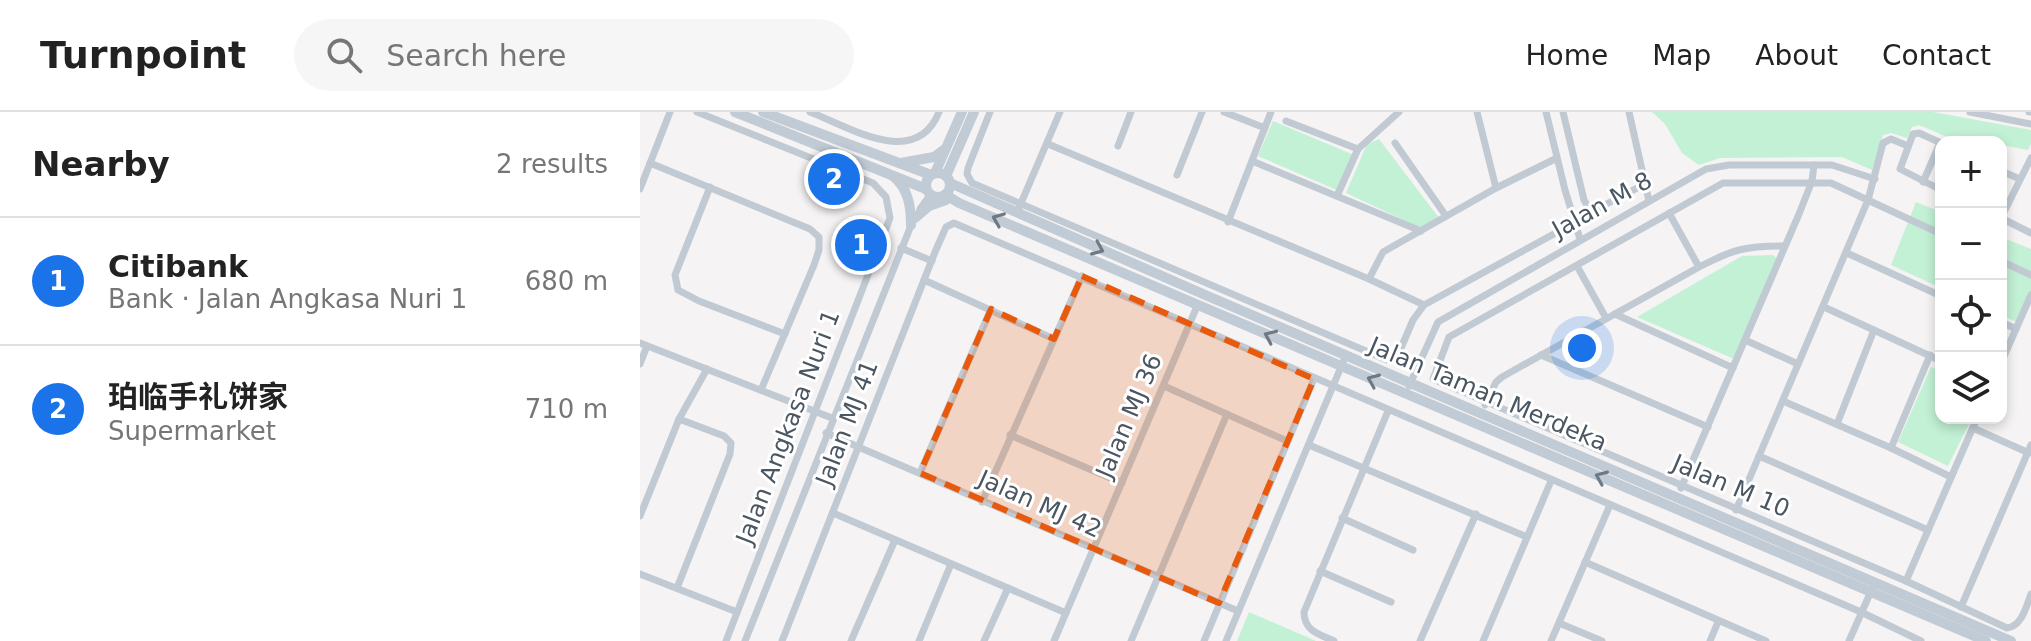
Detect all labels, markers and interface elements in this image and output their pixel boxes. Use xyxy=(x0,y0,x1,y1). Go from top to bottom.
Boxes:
search box xyxy=(294,19,854,91)
text: Turnpoint xyxy=(40,33,246,77)
icon: search xyxy=(322,33,366,77)
text: Search here xyxy=(386,38,566,73)
text: Home xyxy=(1525,39,1608,72)
text: Map xyxy=(1652,39,1711,72)
text: About xyxy=(1755,39,1838,72)
text: Contact xyxy=(1882,39,1991,72)
map controls xyxy=(1935,136,2007,424)
button: + xyxy=(1935,136,2007,208)
text: Nearby xyxy=(32,144,170,184)
text: 2 results xyxy=(496,149,608,179)
pin: 2 xyxy=(808,149,860,209)
street label: Jalan M 8 xyxy=(1546,166,1657,245)
button: − xyxy=(1935,208,2007,280)
one-way arrow xyxy=(992,212,1006,228)
pin: 1 xyxy=(835,215,887,275)
one-way arrow xyxy=(1090,239,1104,255)
text: Citibank xyxy=(108,249,248,284)
text: 1 xyxy=(49,266,67,296)
text: 680 m xyxy=(525,266,608,296)
button: locate xyxy=(1935,280,2007,352)
text: Bank · Jalan Angkasa Nuri 1 xyxy=(108,284,467,314)
street label: Jalan Angkasa Nuri 1 xyxy=(730,306,846,550)
your location xyxy=(1562,328,1602,368)
one-way arrow xyxy=(1264,329,1278,345)
street label: Jalan Taman Merdeka xyxy=(1363,330,1611,457)
street label: Jalan MJ 36 xyxy=(1090,350,1168,484)
button: layers xyxy=(1935,352,2007,424)
street label: Jalan MJ 41 xyxy=(810,356,884,491)
one-way arrow xyxy=(1367,374,1382,390)
text: 珀临手礼饼家 xyxy=(108,379,288,414)
text: 2 xyxy=(49,394,67,424)
text: 710 m xyxy=(525,394,608,424)
text: Supermarket xyxy=(108,416,276,446)
street label: Jalan M 10 xyxy=(1666,448,1794,523)
street label: Jalan MJ 42 xyxy=(972,464,1106,544)
one-way arrow xyxy=(1595,470,1609,487)

